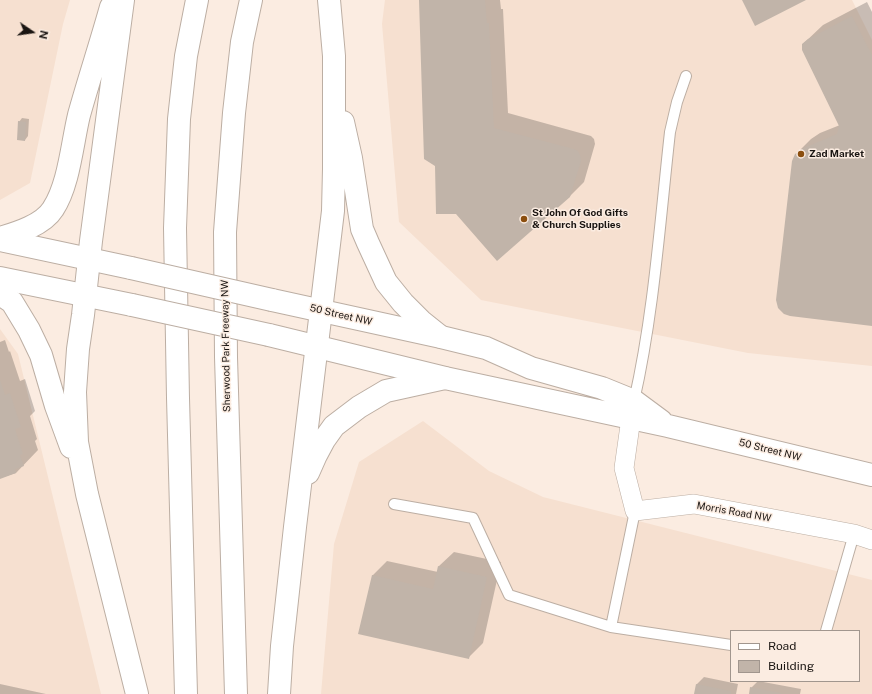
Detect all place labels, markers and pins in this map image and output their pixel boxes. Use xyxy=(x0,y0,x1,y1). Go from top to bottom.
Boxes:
place label: Zad Market xyxy=(809,148,864,160)
marker: Zad Market xyxy=(796,149,806,159)
place label: St John Of God Gifts & Church Supplies xyxy=(532,207,628,230)
marker: St John Of God Gifts & Church Supplies xyxy=(519,214,529,224)

